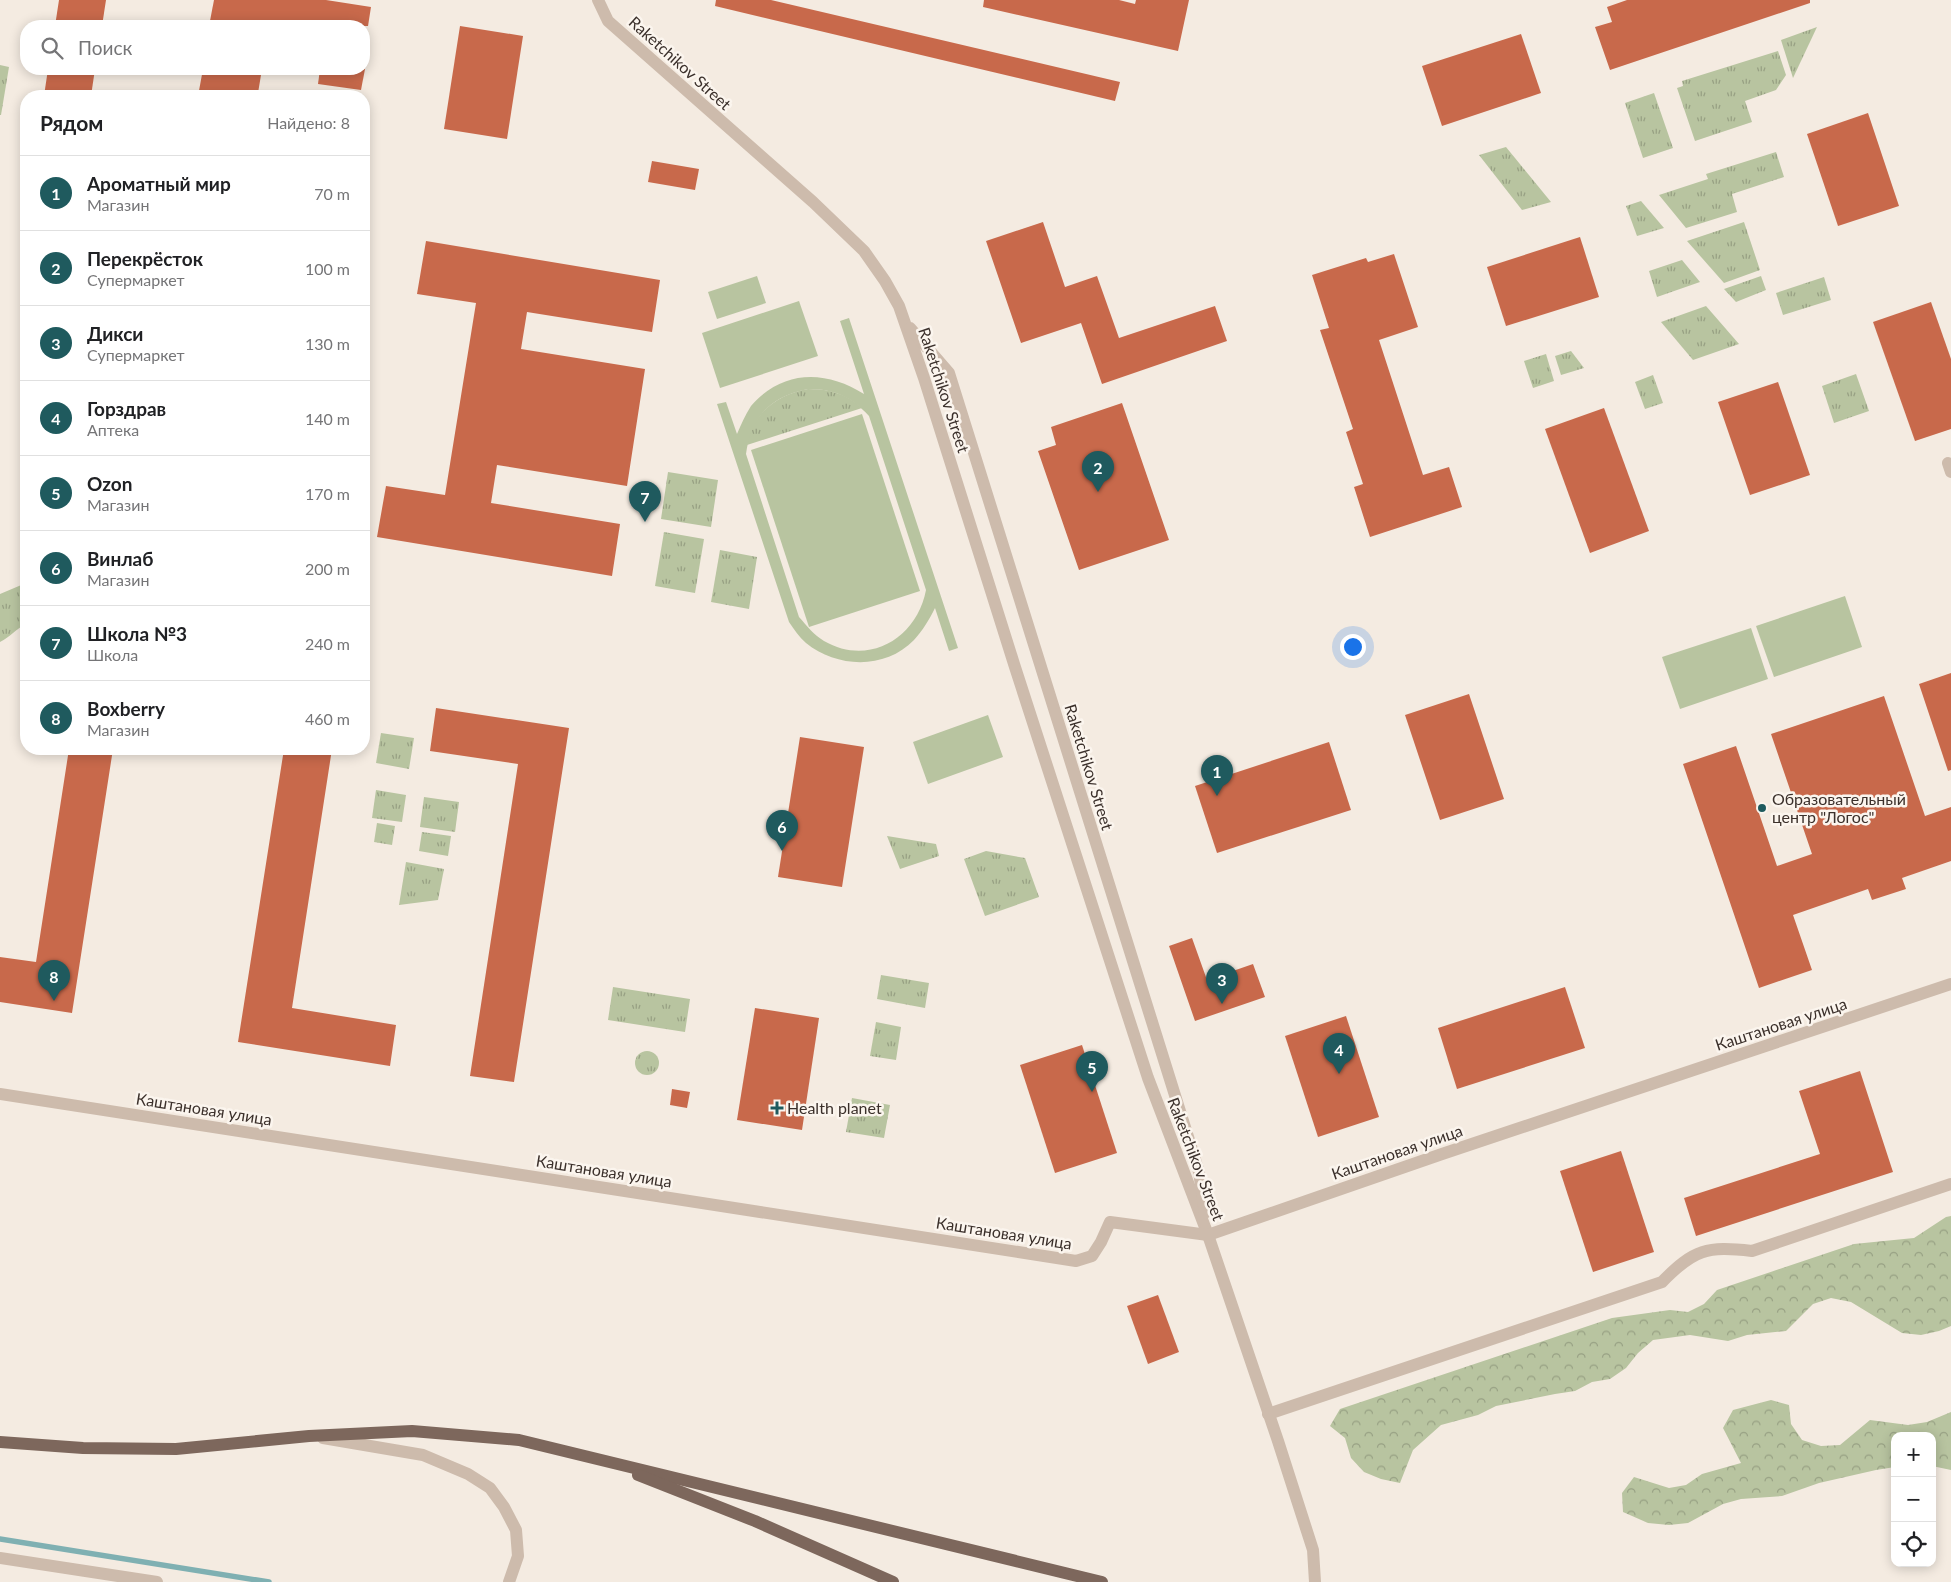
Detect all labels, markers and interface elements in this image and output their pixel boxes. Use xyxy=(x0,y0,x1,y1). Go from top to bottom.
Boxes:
street label: Raketchikov Street xyxy=(625,12,735,114)
search box xyxy=(20,20,370,75)
icon: search xyxy=(38,34,66,62)
text: Поиск xyxy=(78,36,132,59)
text: Рядом xyxy=(40,110,103,135)
text: Найдено: 8 xyxy=(267,113,350,132)
text: Ароматный мир xyxy=(87,172,231,195)
text: 1 xyxy=(51,184,61,203)
text: 70 m xyxy=(314,184,350,203)
text: Магазин xyxy=(87,195,149,214)
text: Перекрёсток xyxy=(87,247,203,270)
text: 2 xyxy=(51,259,61,278)
text: 100 m xyxy=(305,259,350,278)
text: Супермаркет xyxy=(87,270,185,289)
text: Дикси xyxy=(87,322,143,345)
street label: Raketchikov Street xyxy=(915,325,974,455)
text: 3 xyxy=(51,334,61,353)
text: 130 m xyxy=(305,334,350,353)
text: Супермаркет xyxy=(87,345,185,364)
text: Горздрав xyxy=(87,397,166,420)
text: 4 xyxy=(51,409,61,428)
text: 140 m xyxy=(305,409,350,428)
text: Аптека xyxy=(87,420,139,439)
pin: 2 xyxy=(1082,451,1114,492)
text: Ozon xyxy=(87,472,132,495)
pin: 7 xyxy=(629,481,661,522)
text: 5 xyxy=(51,484,61,503)
text: 170 m xyxy=(305,484,350,503)
text: Магазин xyxy=(87,495,149,514)
text: Винлаб xyxy=(87,547,153,570)
text: 6 xyxy=(51,559,61,578)
text: 200 m xyxy=(305,559,350,578)
text: Магазин xyxy=(87,570,149,589)
text: Школа №3 xyxy=(87,622,187,645)
text: 7 xyxy=(51,634,61,653)
text: 240 m xyxy=(305,634,350,653)
your location xyxy=(1340,634,1366,660)
text: Школа xyxy=(87,645,138,664)
text: Boxberry xyxy=(87,697,165,720)
street label: Raketchikov Street xyxy=(1061,702,1118,832)
text: 8 xyxy=(51,709,61,728)
text: 460 m xyxy=(305,709,350,728)
text: Магазин xyxy=(87,720,149,739)
pin: 1 xyxy=(1201,755,1233,796)
place label: Образовательный центр "Логос" xyxy=(1772,789,1906,826)
marker: Образовательный центр "Логос" xyxy=(1756,802,1768,814)
pin: 6 xyxy=(766,810,798,851)
pin: 8 xyxy=(38,960,70,1001)
pin: 3 xyxy=(1206,963,1238,1004)
street label: Каштановая улица xyxy=(1713,993,1849,1054)
pin: 4 xyxy=(1323,1033,1355,1074)
pin: 5 xyxy=(1076,1051,1108,1092)
street label: Каштановая улица xyxy=(135,1088,273,1129)
street label: Raketchikov Street xyxy=(1164,1094,1229,1223)
place label: Health planet xyxy=(787,1098,882,1117)
marker: Health planet xyxy=(771,1102,783,1114)
street label: Каштановая улица xyxy=(1329,1120,1465,1183)
street label: Каштановая улица xyxy=(535,1150,673,1191)
street label: Каштановая улица xyxy=(935,1212,1073,1253)
map controls xyxy=(1891,1432,1936,1567)
button: + xyxy=(1891,1432,1936,1477)
button: − xyxy=(1891,1477,1936,1522)
button: locate xyxy=(1891,1522,1936,1567)

